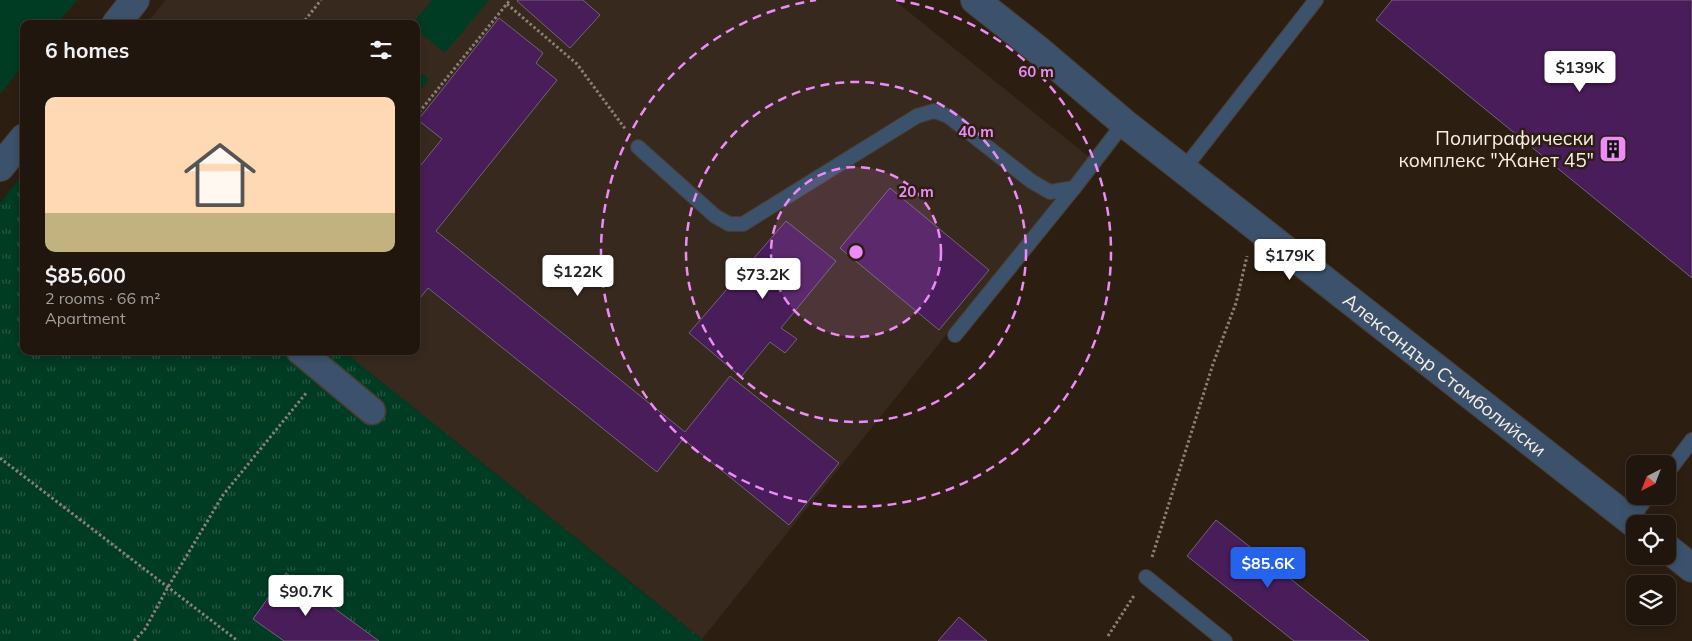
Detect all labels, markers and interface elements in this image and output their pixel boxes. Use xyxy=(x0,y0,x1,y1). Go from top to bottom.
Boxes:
icon: filters xyxy=(367,36,395,64)
text: 6 homes xyxy=(45,37,129,63)
pin: $139K xyxy=(1545,51,1615,93)
text: $139K xyxy=(1555,57,1605,77)
text: 60 m xyxy=(1018,62,1054,81)
text: 40 m xyxy=(958,122,994,141)
place label: Полиграфически комплекс "Жанет 45" xyxy=(1398,126,1594,172)
icon: home xyxy=(175,130,265,220)
building icon: Полиграфически комплекс "Жанет 45" xyxy=(1598,134,1628,164)
text: 20 m xyxy=(898,182,934,201)
pin: $179K xyxy=(1255,238,1325,281)
centre of rings xyxy=(847,243,865,261)
text: $179K xyxy=(1265,245,1315,265)
pin: $122K xyxy=(543,254,613,297)
pin: $73.2K xyxy=(722,258,804,300)
text: $122K xyxy=(553,261,603,281)
text: $85,600 xyxy=(45,262,126,288)
text: $73.2K xyxy=(736,264,790,284)
text: 2 rooms · 66 m² xyxy=(45,288,160,308)
street label: Александър Стамболийски xyxy=(1338,288,1551,462)
text: Apartment xyxy=(45,308,126,328)
north arrow xyxy=(1626,455,1676,505)
map controls xyxy=(1626,455,1676,625)
button: locate xyxy=(1626,515,1676,565)
pin: $85.6K xyxy=(1227,546,1309,589)
text: $85.6K xyxy=(1241,553,1295,573)
pin: $90.7K xyxy=(265,574,347,617)
button: layers xyxy=(1626,575,1676,625)
text: $90.7K xyxy=(279,581,333,601)

